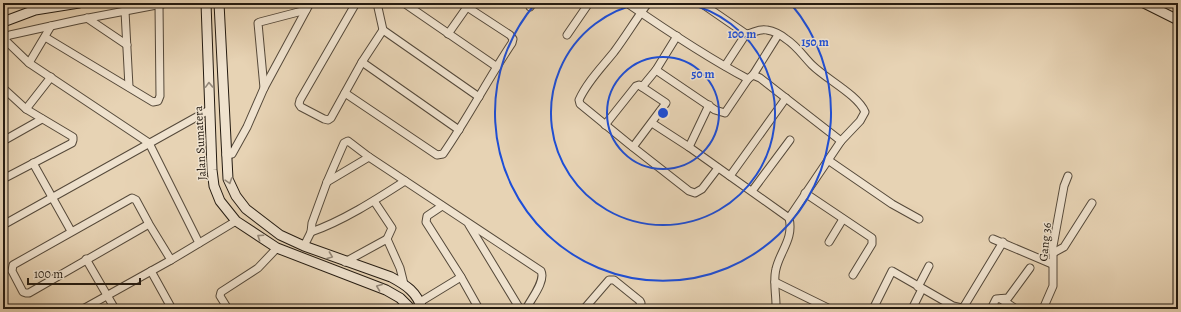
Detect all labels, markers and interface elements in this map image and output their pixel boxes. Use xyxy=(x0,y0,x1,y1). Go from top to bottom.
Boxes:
text: 100 m xyxy=(728,26,756,42)
text: 150 m xyxy=(801,34,829,50)
text: 50 m xyxy=(691,66,715,82)
one-way arrow xyxy=(204,82,213,88)
street label: Jalan Sumatera xyxy=(190,105,210,181)
centre of rings xyxy=(656,106,670,120)
one-way arrow xyxy=(225,178,233,185)
street label: Gang 36 xyxy=(1035,221,1055,262)
one-way arrow xyxy=(257,234,264,242)
one-way arrow xyxy=(327,252,334,260)
scale bar xyxy=(28,260,140,286)
text: 100 m xyxy=(34,266,63,282)
one-way arrow xyxy=(376,284,383,292)

